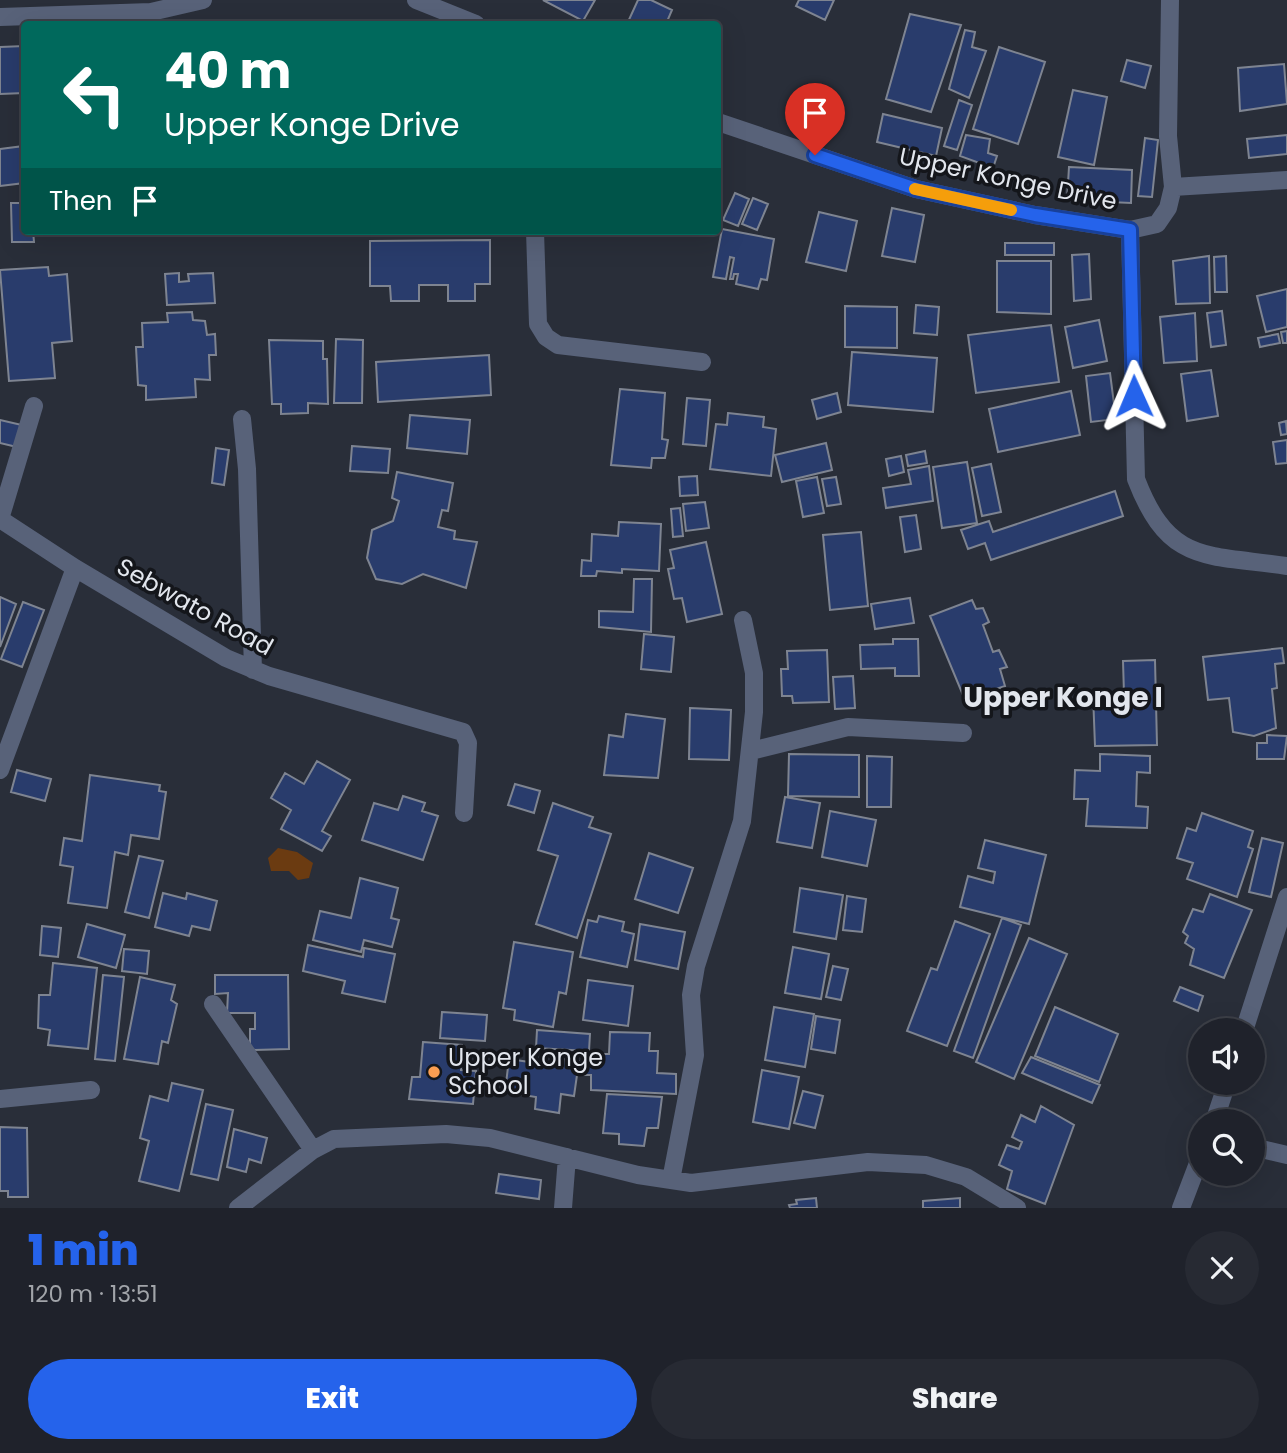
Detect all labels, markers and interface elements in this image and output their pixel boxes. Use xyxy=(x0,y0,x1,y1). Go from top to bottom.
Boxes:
text: 40 m xyxy=(164,37,291,105)
icon: left xyxy=(49,49,140,140)
pin xyxy=(785,83,845,155)
icon: arrive xyxy=(796,94,834,132)
text: Upper Konge Drive xyxy=(164,102,460,147)
street label: Upper Konge Drive xyxy=(896,139,1120,218)
icon: arrive xyxy=(126,182,164,220)
text: Then xyxy=(49,183,112,219)
position arrow xyxy=(1097,359,1171,433)
street label: Sebwato Road xyxy=(111,550,279,663)
district label: Upper Konge I xyxy=(963,678,1163,717)
map controls xyxy=(1188,1018,1265,1186)
button: sound xyxy=(1188,1018,1265,1095)
place label: Upper Konge School xyxy=(448,1041,603,1102)
marker: Upper Konge School xyxy=(426,1064,442,1080)
button: search xyxy=(1188,1109,1265,1186)
text: 1 min xyxy=(28,1221,139,1280)
button: close xyxy=(1185,1231,1259,1305)
text: 120 m · 13:51 xyxy=(28,1278,158,1310)
button: Exit xyxy=(28,1359,637,1439)
button: Share xyxy=(651,1359,1259,1439)

